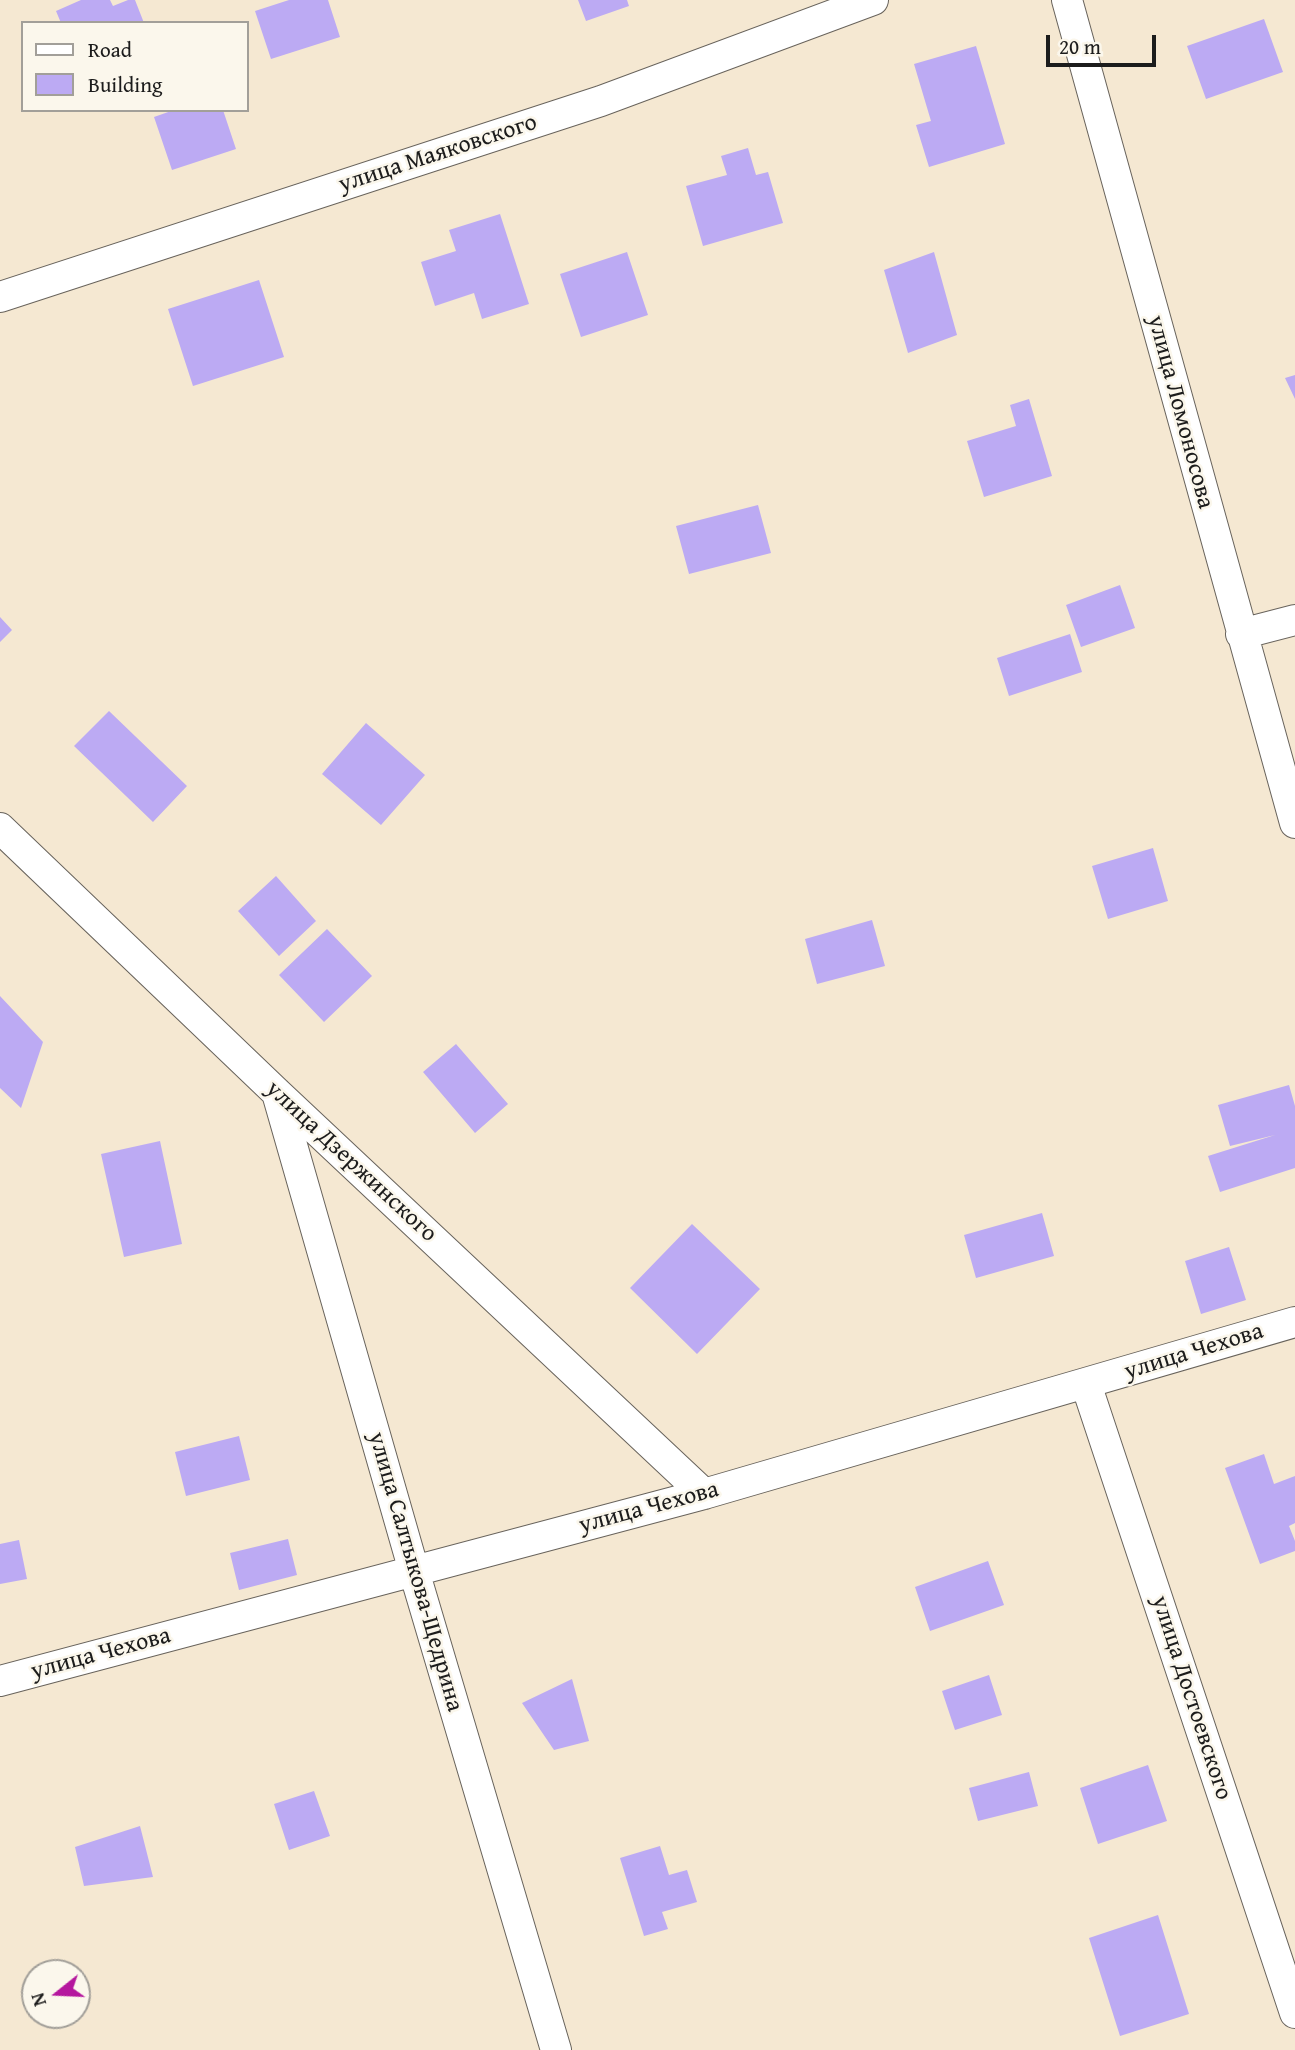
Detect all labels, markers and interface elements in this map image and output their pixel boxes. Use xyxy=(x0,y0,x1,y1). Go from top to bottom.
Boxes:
legend xyxy=(21,21,248,112)
scale bar xyxy=(1050,21,1160,65)
text: 20 m xyxy=(1059,31,1101,62)
text: Road xyxy=(88,34,132,65)
text: Building xyxy=(88,69,162,100)
street label: улица Маяковского xyxy=(335,108,541,200)
street label: улица Ломоносова xyxy=(1140,312,1220,512)
street label: улица Дзержинского xyxy=(259,1075,443,1249)
street label: улица Чехова xyxy=(1121,1317,1267,1387)
street label: улица Салтыкова-Щедрина xyxy=(361,1429,469,1715)
street label: улица Чехова xyxy=(576,1476,722,1540)
street label: улица Достоевского xyxy=(1144,1592,1238,1804)
street label: улица Чехова xyxy=(28,1622,174,1686)
north arrow xyxy=(21,1959,91,2029)
text: N xyxy=(23,1990,53,2010)

